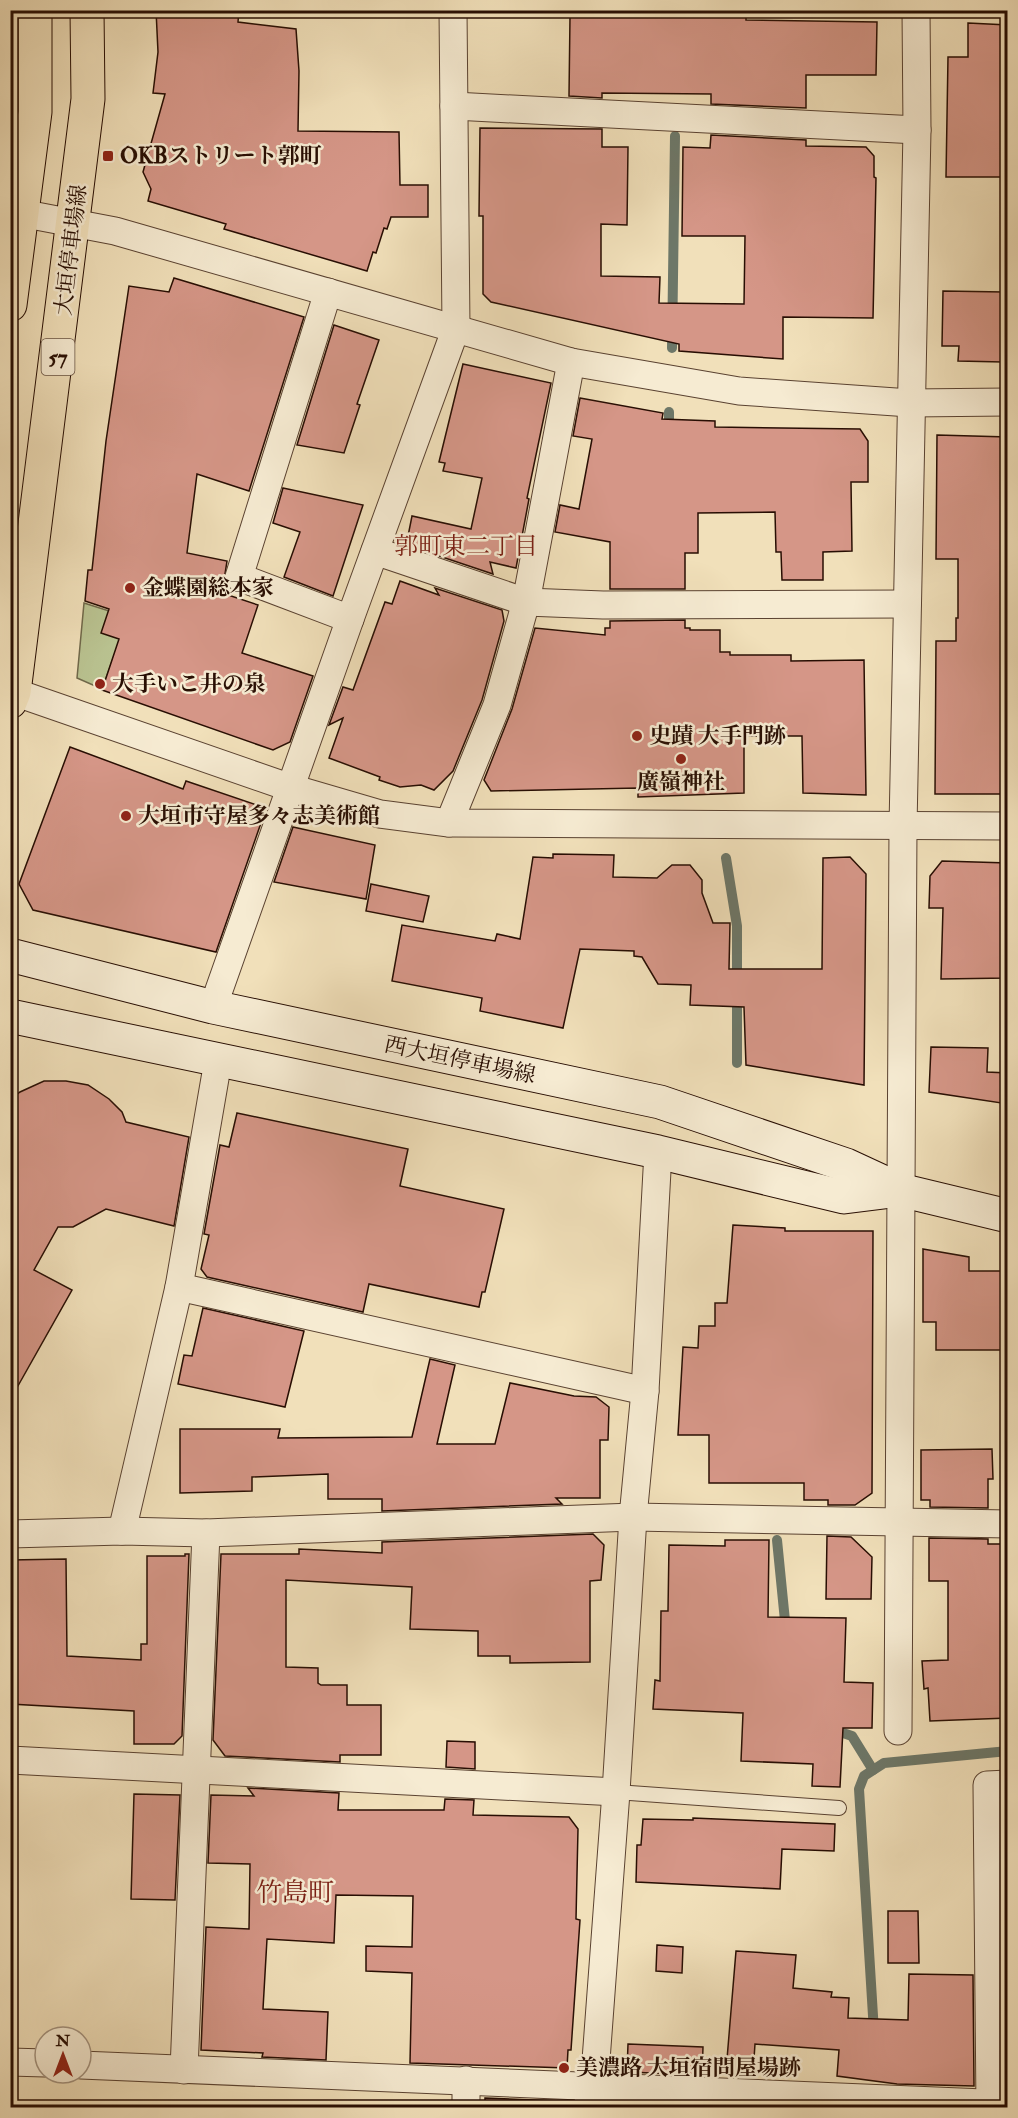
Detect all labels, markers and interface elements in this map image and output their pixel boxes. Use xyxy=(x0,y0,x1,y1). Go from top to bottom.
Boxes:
place label: OKBストリート郭町 xyxy=(120,142,322,170)
marker: OKBストリート郭町 xyxy=(101,149,115,163)
street label: 大垣停車場線 xyxy=(49,183,93,317)
road number: 57 xyxy=(42,339,74,375)
district label: 郭町東二丁目 xyxy=(394,531,538,562)
place label: 金蝶園総本家 xyxy=(142,574,274,602)
marker: 金蝶園総本家 xyxy=(123,581,137,595)
place label: 大手いこ井の泉 xyxy=(112,670,266,698)
marker: 大手いこ井の泉 xyxy=(93,677,107,691)
place label: 史蹟 大手門跡 xyxy=(649,722,786,750)
marker: 史蹟 大手門跡 xyxy=(630,729,644,743)
marker: 廣嶺神社 xyxy=(674,752,688,766)
place label: 廣嶺神社 xyxy=(637,768,725,796)
place label: 大垣市守屋多々志美術館 xyxy=(138,802,380,830)
marker: 大垣市守屋多々志美術館 xyxy=(119,809,133,823)
street label: 西大垣停車場線 xyxy=(382,1030,538,1090)
district label: 竹島町 xyxy=(256,1877,334,1909)
north arrow xyxy=(33,2025,93,2085)
text: N xyxy=(55,2031,71,2051)
place label: 美濃路 大垣宿問屋場跡 xyxy=(576,2054,801,2082)
marker: 美濃路 大垣宿問屋場跡 xyxy=(557,2061,571,2075)

